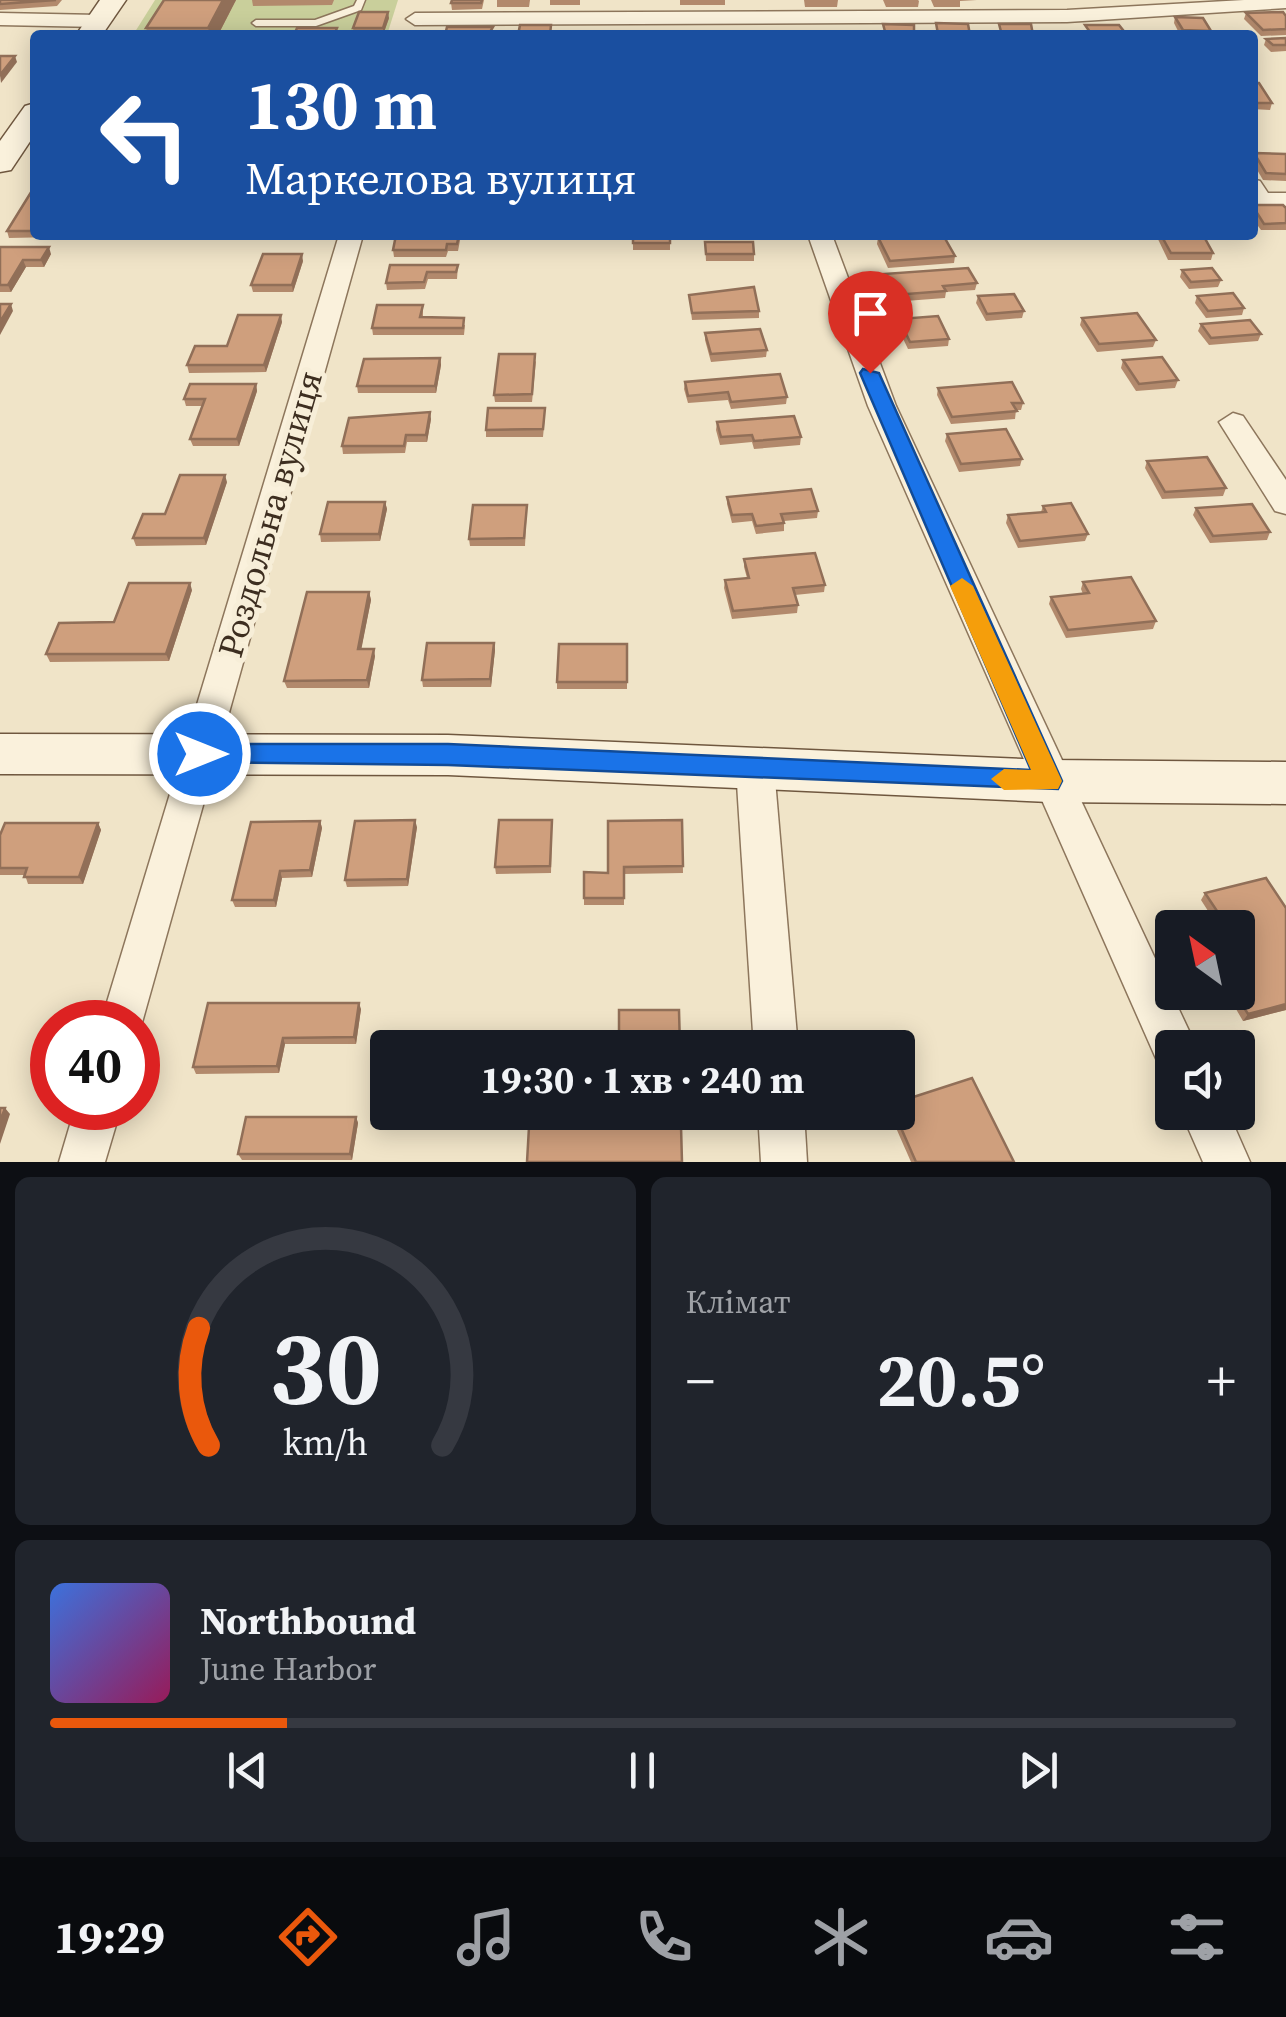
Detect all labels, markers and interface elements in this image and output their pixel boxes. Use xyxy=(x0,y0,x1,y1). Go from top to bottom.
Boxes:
text: 130 m xyxy=(245,56,437,152)
icon: left xyxy=(80,70,210,200)
text: Маркелова вулиця xyxy=(245,147,637,209)
pin xyxy=(828,271,913,374)
icon: arrive xyxy=(843,286,898,341)
street label: Роздольна вулиця xyxy=(206,365,334,663)
position arrow xyxy=(148,702,252,806)
north arrow xyxy=(1155,910,1255,1010)
map controls xyxy=(1155,910,1255,1130)
speed limit sign: 40 xyxy=(30,1000,160,1130)
button: sound xyxy=(1155,1030,1255,1130)
text: 19:30 · 1 хв · 240 m xyxy=(481,1054,805,1106)
text: Клімат xyxy=(686,1280,791,1324)
text: 30 xyxy=(269,1295,382,1438)
text: 20.5° xyxy=(876,1328,1045,1431)
text: − xyxy=(686,1343,715,1418)
text: + xyxy=(1207,1343,1236,1418)
text: km/h xyxy=(283,1418,368,1467)
text: Northbound xyxy=(200,1595,416,1647)
text: June Harbor xyxy=(200,1647,376,1691)
icon: previous xyxy=(220,1743,275,1798)
icon: pause xyxy=(615,1743,670,1798)
icon: next xyxy=(1011,1743,1066,1798)
icon: directions xyxy=(273,1902,343,1972)
icon: music xyxy=(451,1902,521,1972)
icon: phone xyxy=(629,1902,699,1972)
icon: climate xyxy=(806,1902,876,1972)
icon: car xyxy=(984,1902,1054,1972)
icon: filters xyxy=(1162,1902,1232,1972)
text: 19:29 xyxy=(54,1906,165,1968)

